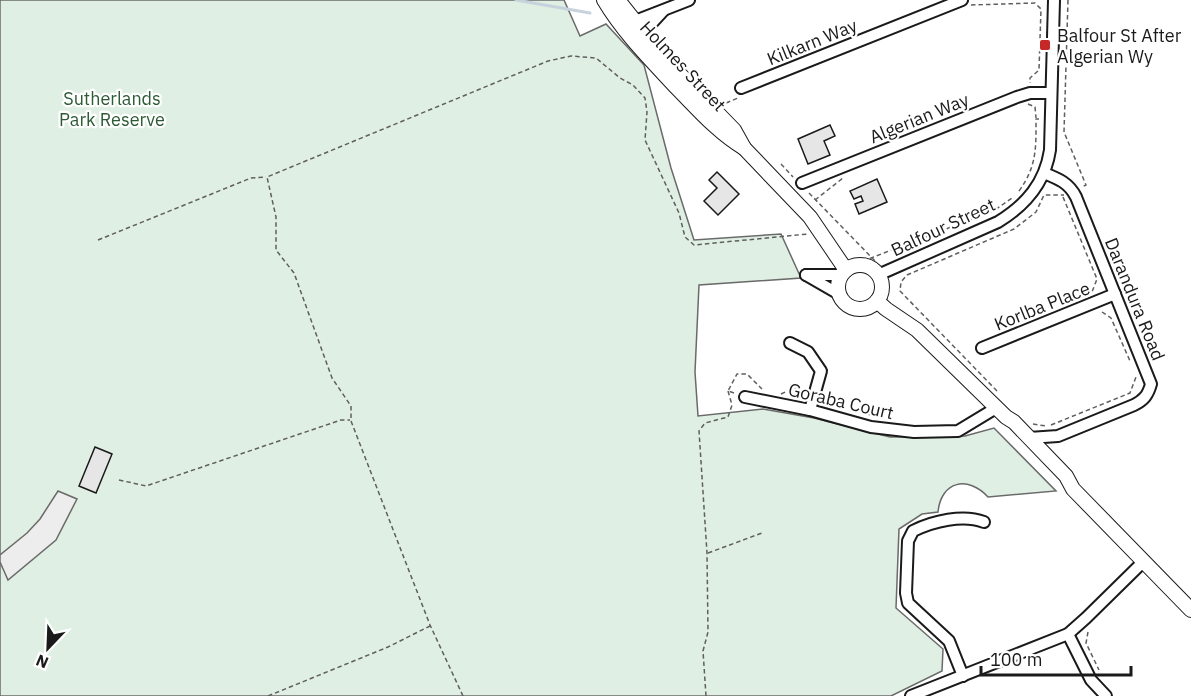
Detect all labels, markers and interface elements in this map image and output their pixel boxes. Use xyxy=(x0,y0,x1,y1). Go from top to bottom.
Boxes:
street label: Kilkarn Way xyxy=(764,13,860,71)
street label: Holmes Street xyxy=(635,16,731,116)
place label: Balfour St After Algerian Wy xyxy=(1057,24,1182,68)
marker: Balfour St After Algerian Wy xyxy=(1038,38,1052,52)
park label: Sutherlands Park Reserve xyxy=(59,87,165,131)
street label: Algerian Way xyxy=(866,88,972,148)
street label: Balfour Street xyxy=(887,193,999,261)
street label: Darandura Road xyxy=(1100,234,1170,364)
street label: Korlba Place xyxy=(991,276,1093,336)
street label: Goraba Court xyxy=(786,378,896,424)
north arrow xyxy=(18,618,78,678)
scale bar xyxy=(981,639,1131,677)
text: 100 m xyxy=(990,648,1042,671)
text: N xyxy=(33,650,51,673)

